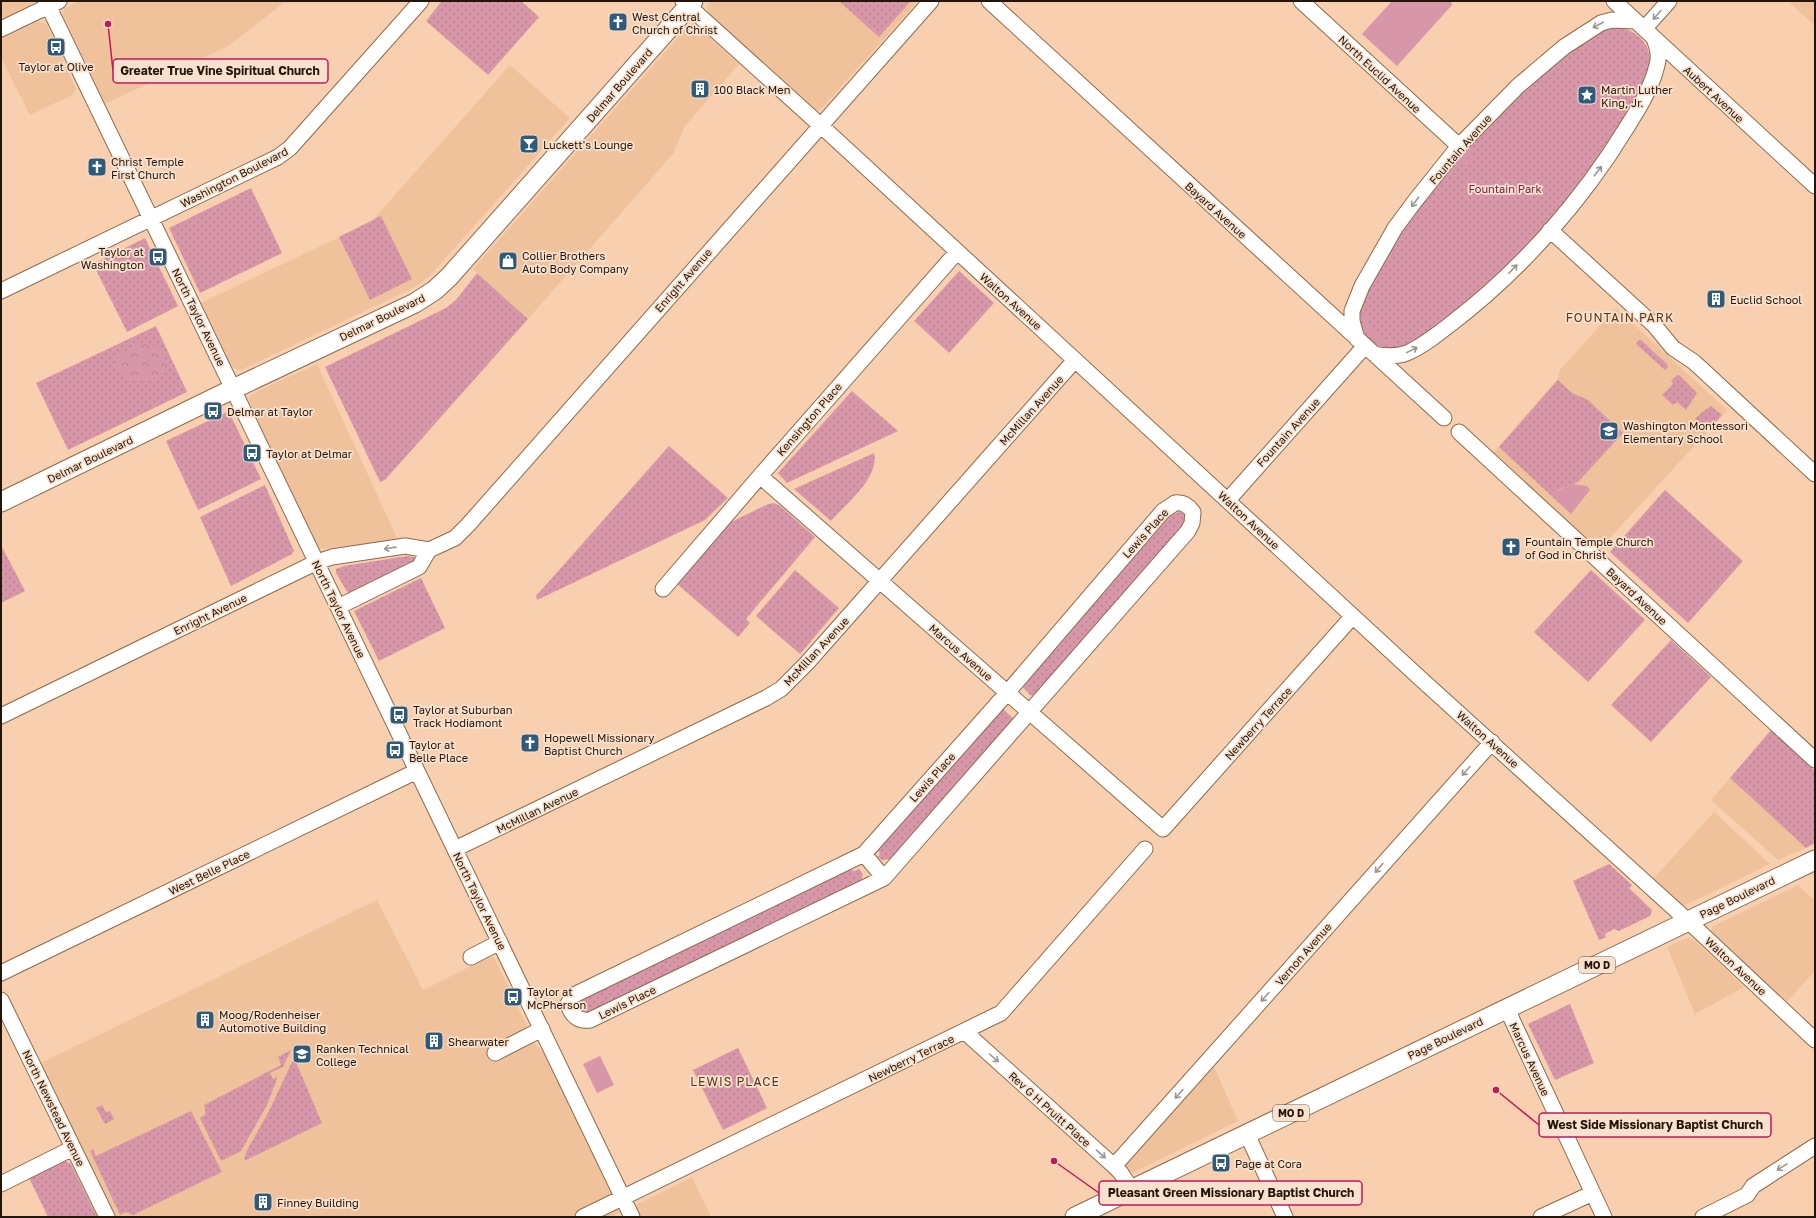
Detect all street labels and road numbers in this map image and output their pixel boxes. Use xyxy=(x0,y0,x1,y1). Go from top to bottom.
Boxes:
street label: North Euclid Avenue xyxy=(1336,33,1424,115)
street label: Delmar Boulevard xyxy=(583,45,655,125)
street label: Aubert Avenue xyxy=(1681,63,1747,125)
street label: Fountain Avenue xyxy=(1426,111,1494,187)
street label: Washington Boulevard xyxy=(178,144,290,210)
street label: Bayard Avenue xyxy=(1183,179,1249,241)
street label: Enright Avenue xyxy=(652,246,714,314)
street label: North Taylor Avenue xyxy=(170,266,228,368)
street label: Walton Avenue xyxy=(977,270,1045,332)
street label: Delmar Boulevard xyxy=(337,291,427,343)
street label: McMillan Avenue xyxy=(996,372,1066,448)
street label: Kensington Place xyxy=(774,380,844,458)
street label: Fountain Avenue xyxy=(1254,395,1322,469)
street label: Delmar Boulevard xyxy=(45,433,135,485)
street label: Walton Avenue xyxy=(1216,488,1282,552)
street label: Lewis Place xyxy=(1119,506,1171,560)
street label: North Taylor Avenue xyxy=(310,558,368,660)
street label: Bayard Avenue xyxy=(1604,565,1670,627)
street label: Enright Avenue xyxy=(171,591,249,637)
street label: McMillan Avenue xyxy=(781,614,851,688)
street label: Marcus Avenue xyxy=(927,621,995,683)
street label: Newberry Terrace xyxy=(1222,684,1294,762)
street label: Walton Avenue xyxy=(1454,708,1522,770)
street label: Lewis Place xyxy=(906,750,958,804)
street label: McMillan Avenue xyxy=(494,785,580,835)
street label: West Belle Place xyxy=(166,847,252,897)
street label: North Taylor Avenue xyxy=(451,850,509,952)
street label: Page Boulevard xyxy=(1697,873,1777,921)
street label: Vernon Avenue xyxy=(1272,920,1334,988)
street label: Walton Avenue xyxy=(1703,934,1769,998)
road number: MO D xyxy=(1579,957,1615,973)
street label: Lewis Place xyxy=(596,983,658,1021)
street label: Page Boulevard xyxy=(1405,1014,1485,1062)
street label: Marcus Avenue xyxy=(1507,1020,1553,1098)
street label: Newberry Terrace xyxy=(866,1032,956,1084)
street label: North Newstead Avenue xyxy=(20,1048,88,1168)
street label: Rev G H Pruitt Place xyxy=(1006,1069,1094,1149)
road number: MO D xyxy=(1273,1105,1309,1121)

